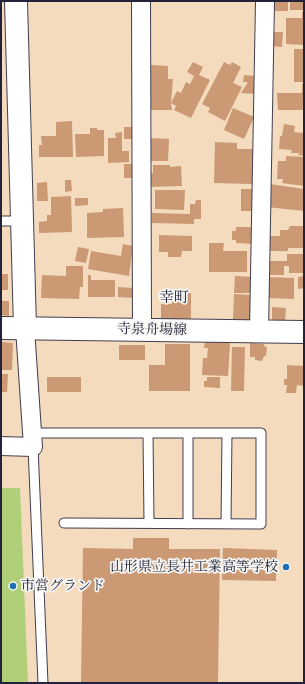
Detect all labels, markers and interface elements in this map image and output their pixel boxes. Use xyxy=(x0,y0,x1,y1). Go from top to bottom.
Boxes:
district label: 幸町 xyxy=(159,289,189,307)
street label: 寺泉舟場線 xyxy=(117,321,187,339)
place label: 山形県立長井工業高等学校 xyxy=(110,559,278,575)
marker: 山形県立長井工業高等学校 xyxy=(281,562,291,572)
place label: 市営グランド xyxy=(21,578,105,594)
marker: 市営グランド xyxy=(8,581,18,591)

